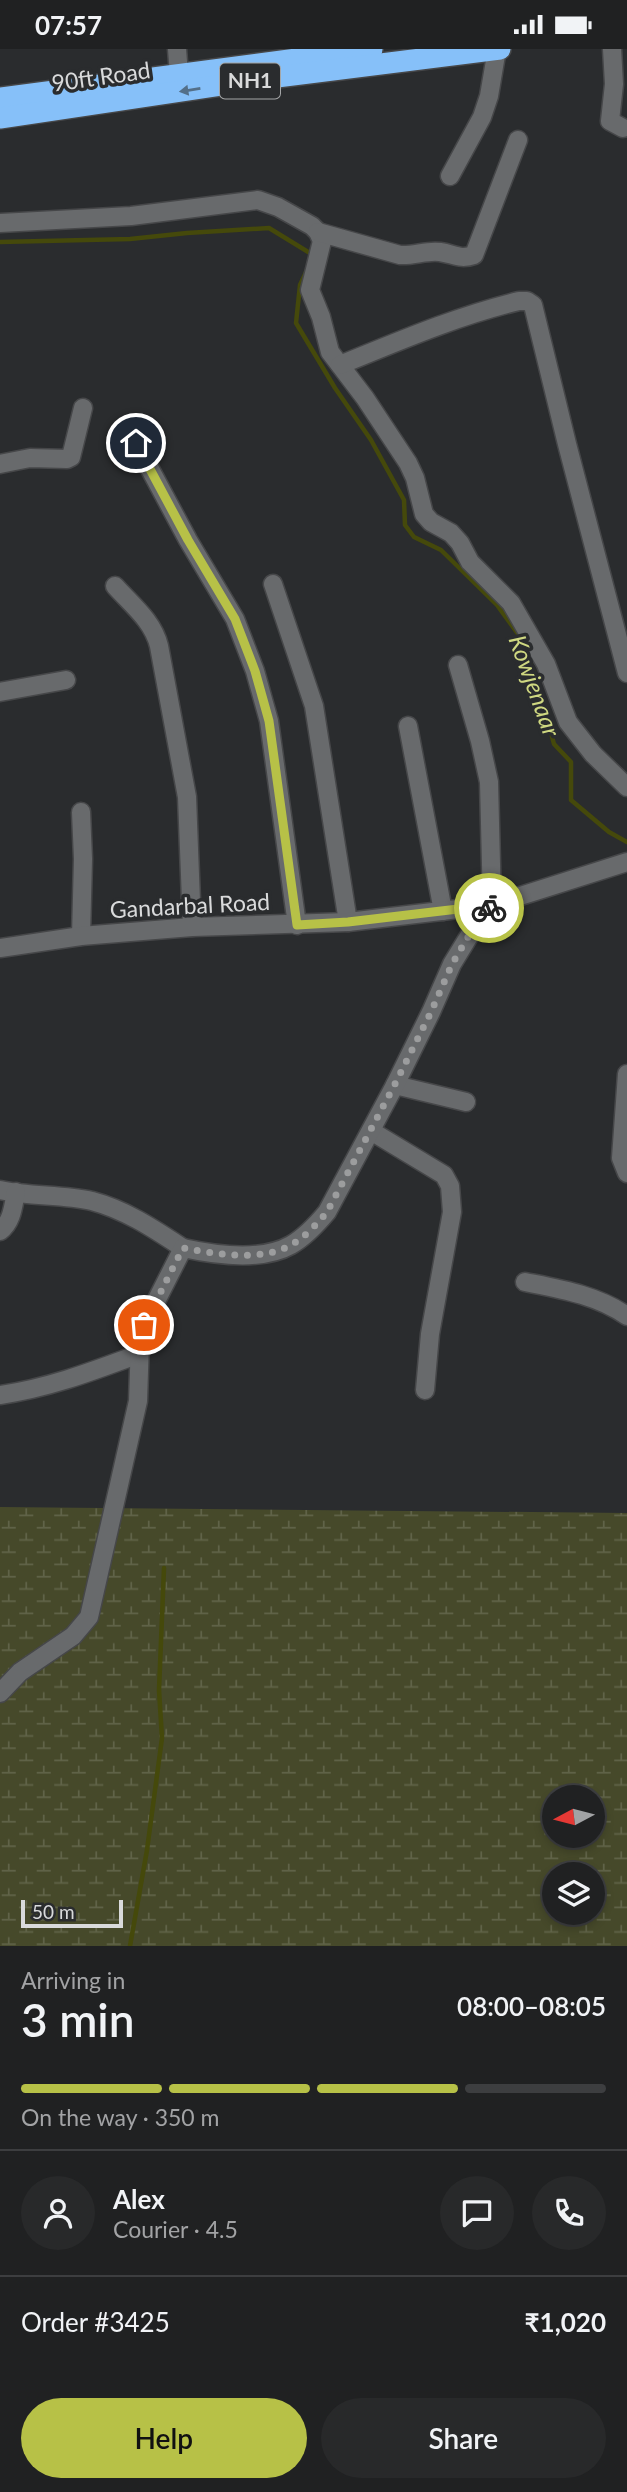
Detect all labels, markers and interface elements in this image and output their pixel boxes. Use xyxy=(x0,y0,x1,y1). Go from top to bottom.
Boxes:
text: 07:57 xyxy=(35,9,102,41)
street label: 90ft Road xyxy=(50,55,152,97)
road number: NH1 xyxy=(220,63,280,99)
one-way arrow xyxy=(179,85,201,96)
pin xyxy=(106,413,166,473)
icon: home xyxy=(117,424,155,462)
water label: Kowjenaar xyxy=(504,631,567,741)
courier xyxy=(454,873,524,943)
street label: Gandarbal Road xyxy=(109,887,271,923)
icon: bike xyxy=(470,889,508,927)
pin xyxy=(114,1295,174,1355)
icon: bag xyxy=(125,1306,163,1344)
north arrow xyxy=(542,1785,606,1848)
map controls xyxy=(542,1785,605,1925)
button: layers xyxy=(542,1862,605,1925)
scale bar xyxy=(21,1897,122,1929)
text: 50 m xyxy=(32,1900,75,1923)
text: Arriving in xyxy=(21,1966,125,1994)
text: 08:00–08:05 xyxy=(457,1990,606,2022)
text: 3 min xyxy=(21,1992,135,2047)
text: On the way · 350 m xyxy=(21,2103,220,2131)
button: person xyxy=(21,2176,95,2250)
button: chat xyxy=(440,2176,514,2250)
button: phone xyxy=(532,2176,606,2250)
text: Alex xyxy=(113,2183,165,2215)
text: Courier · 4.5 xyxy=(113,2215,238,2243)
text: Order #3425 xyxy=(21,2306,170,2338)
text: ₹1,020 xyxy=(525,2306,606,2338)
button: Help xyxy=(21,2398,307,2478)
button: Share xyxy=(321,2398,606,2478)

